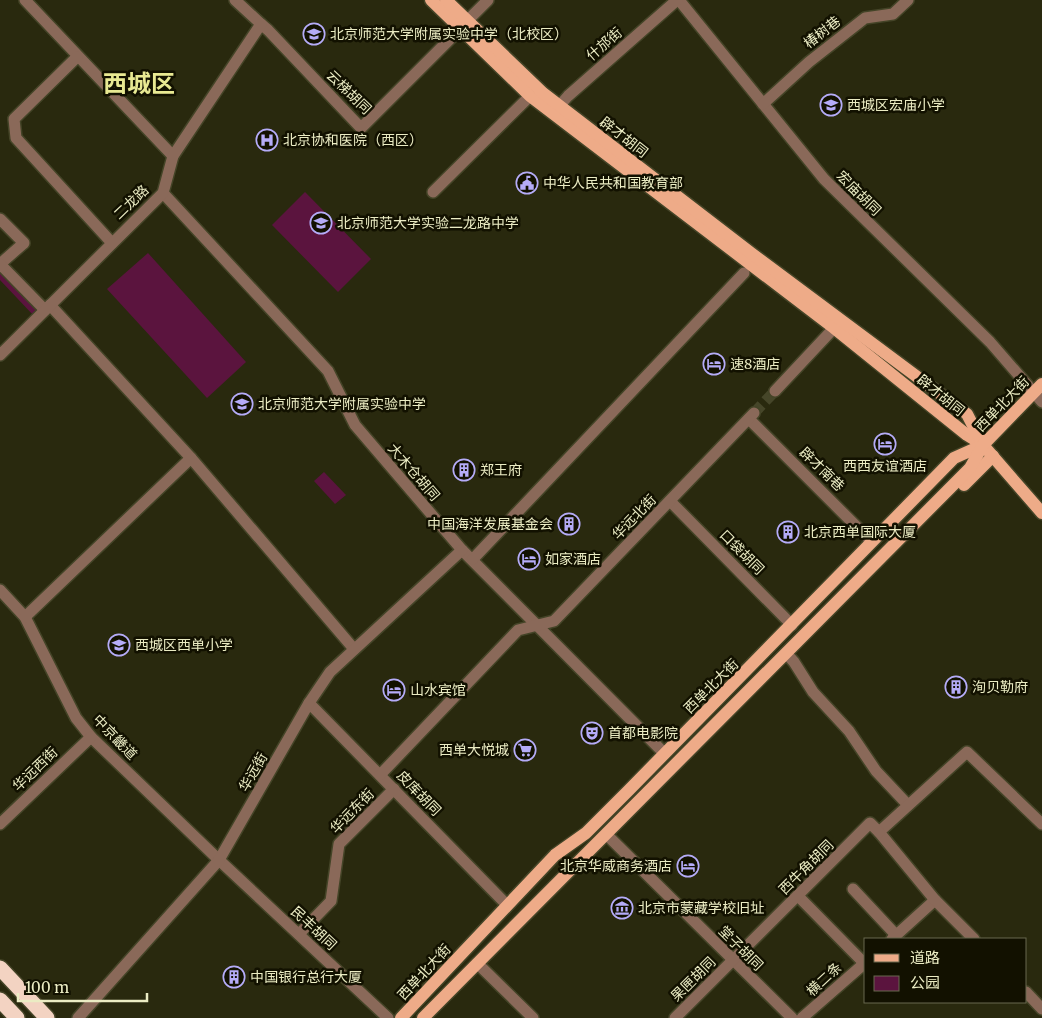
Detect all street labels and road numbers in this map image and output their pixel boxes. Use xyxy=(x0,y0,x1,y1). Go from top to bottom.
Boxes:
street label: 椿树巷 xyxy=(800,12,844,52)
street label: 什邡街 xyxy=(582,23,626,65)
street label: 云梯胡同 xyxy=(323,66,375,118)
street label: 辟才胡同 xyxy=(596,113,652,161)
street label: 宏庙胡同 xyxy=(833,167,885,219)
street label: 二龙路 xyxy=(110,181,152,223)
street label: 辟才胡同 xyxy=(914,370,968,420)
street label: 西单北大街 xyxy=(971,373,1033,435)
street label: 大木仓胡同 xyxy=(384,440,444,504)
street label: 辟才南巷 xyxy=(796,443,848,495)
street label: 华远北街 xyxy=(608,491,660,543)
street label: 口袋胡同 xyxy=(716,526,768,578)
street label: 西单北大街 xyxy=(680,655,742,717)
street label: 中京畿道 xyxy=(89,711,141,763)
street label: 华远西街 xyxy=(9,743,61,795)
street label: 华远街 xyxy=(235,749,271,795)
street label: 皮库胡同 xyxy=(393,767,445,819)
street label: 华远东街 xyxy=(326,785,378,837)
street label: 西牛角胡同 xyxy=(775,836,837,898)
street label: 民丰胡同 xyxy=(287,902,341,954)
street label: 堂子胡同 xyxy=(715,922,767,974)
street label: 西单北大街 xyxy=(394,940,454,1004)
street label: 果匣胡同 xyxy=(667,953,719,1005)
street label: 横二条 xyxy=(803,958,845,1000)

